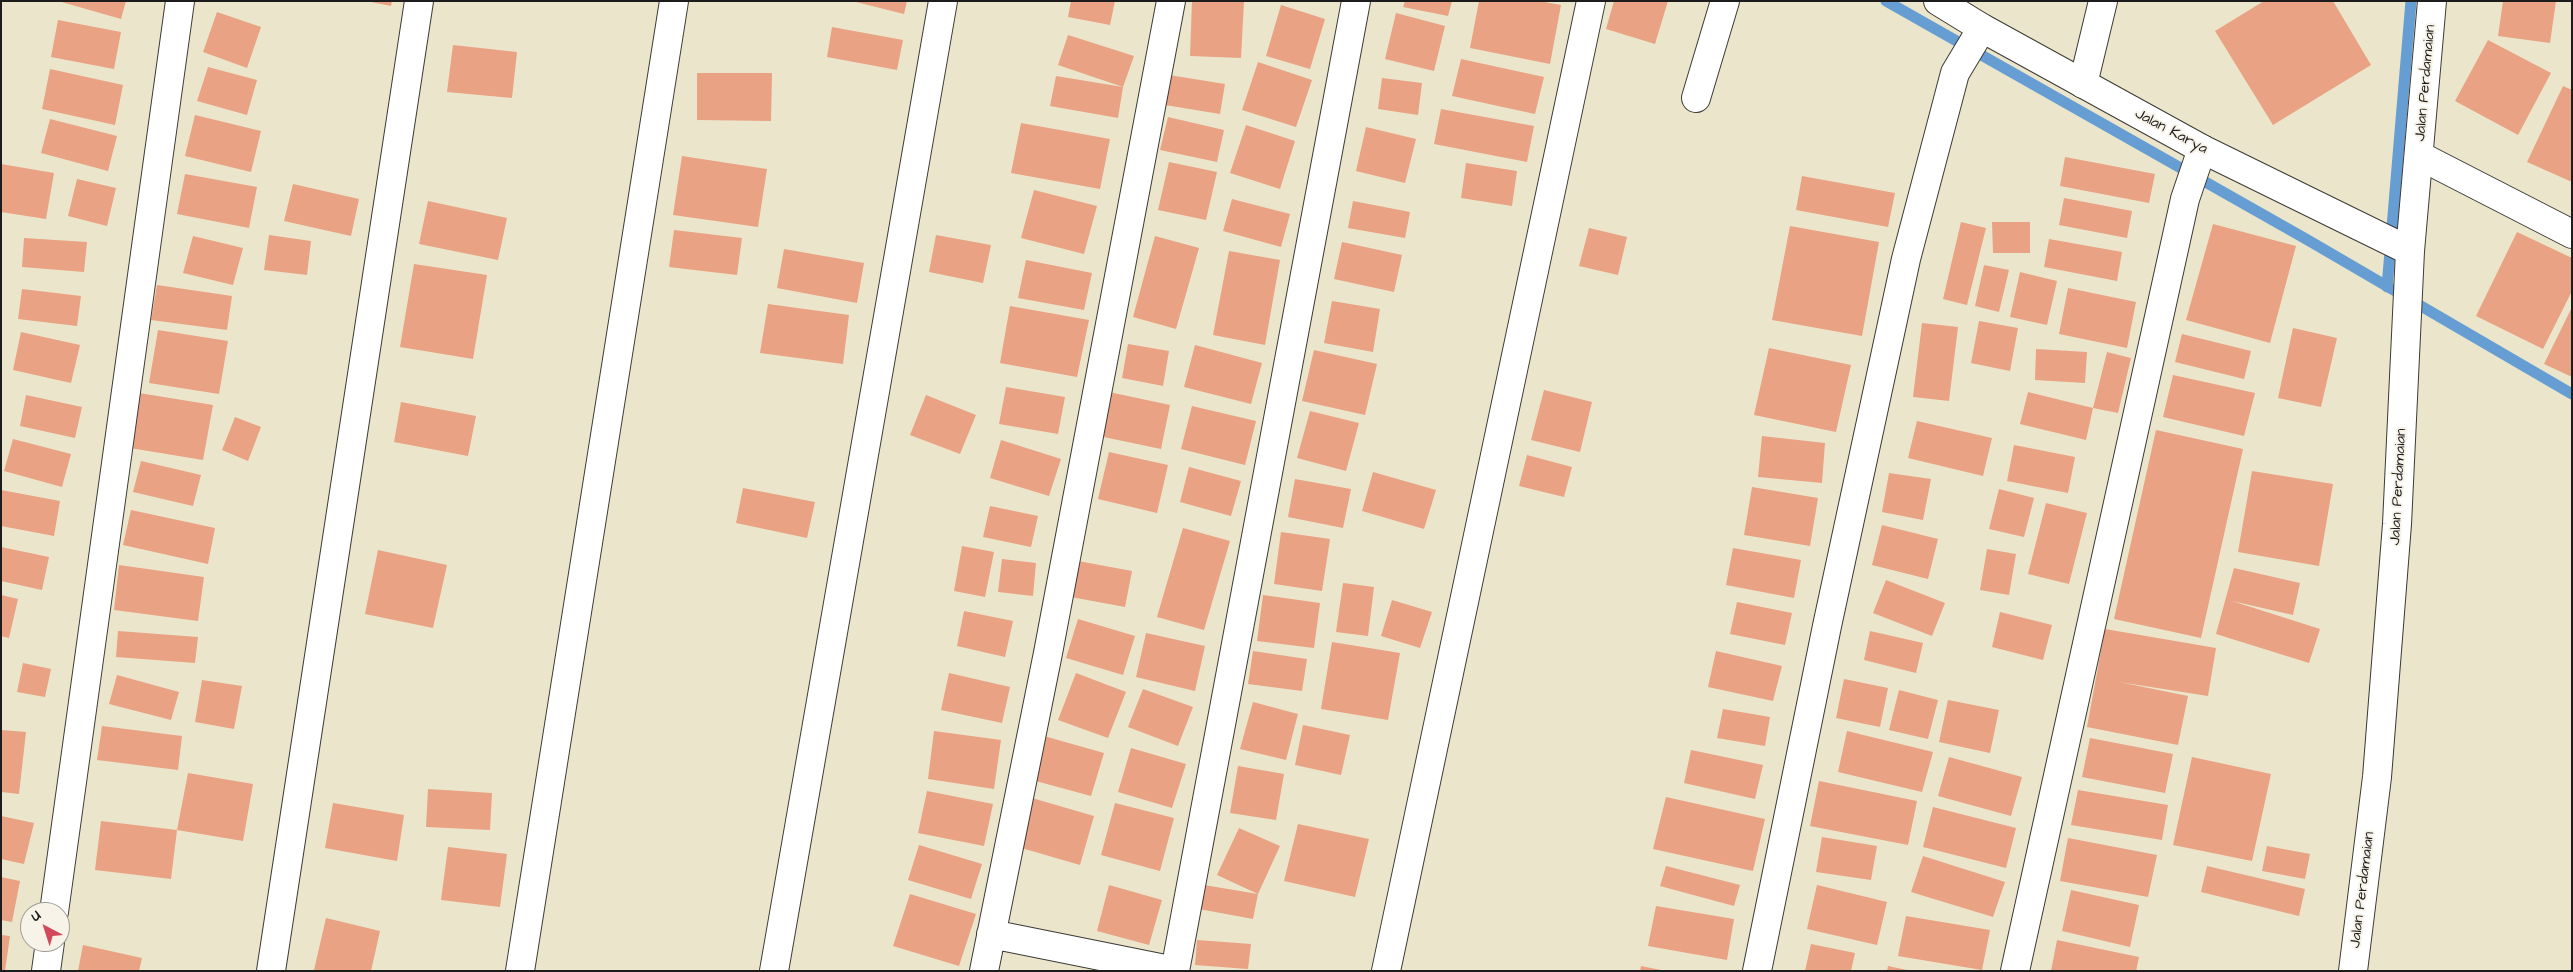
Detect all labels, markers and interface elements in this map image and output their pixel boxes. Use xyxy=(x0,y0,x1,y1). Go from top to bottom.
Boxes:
street label: Jalan Perdamaian xyxy=(2412,24,2440,142)
street label: Jalan Karya xyxy=(2131,105,2211,159)
street label: Jalan Perdamaian xyxy=(2387,428,2411,546)
street label: Jalan Perdamaian xyxy=(2347,831,2379,949)
north arrow xyxy=(20,902,70,952)
text: U xyxy=(27,906,45,926)

